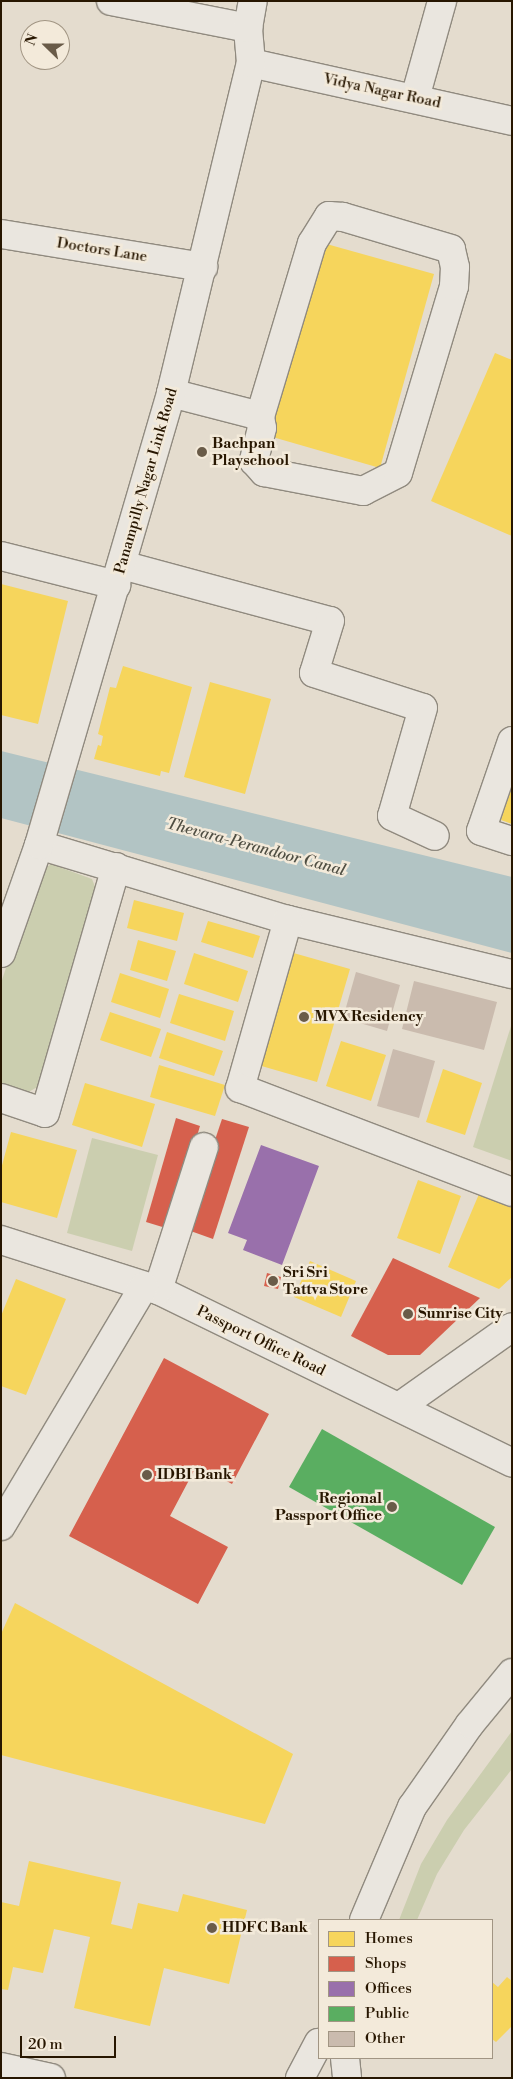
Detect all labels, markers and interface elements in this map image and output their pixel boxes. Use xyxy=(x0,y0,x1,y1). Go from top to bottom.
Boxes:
north arrow xyxy=(20,20,70,70)
text: N xyxy=(22,31,42,48)
street label: Vidya Nagar Road xyxy=(322,70,442,112)
street label: Doctors Lane xyxy=(55,234,149,266)
street label: Panampilly Nagar Link Road xyxy=(111,386,181,576)
place label: Bachpan Playschool xyxy=(212,434,289,469)
marker: Bachpan Playschool xyxy=(196,446,208,458)
water label: Thevara-Perandoor Canal xyxy=(164,814,348,880)
place label: MVX Residency xyxy=(314,1008,423,1026)
marker: MVX Residency xyxy=(298,1011,310,1023)
place label: Sri Sri Tattva Store xyxy=(283,1263,368,1298)
marker: Sri Sri Tattva Store xyxy=(267,1275,279,1287)
street label: Passport Office Road xyxy=(194,1302,328,1380)
place label: Sunrise City xyxy=(418,1305,503,1323)
marker: Sunrise City xyxy=(402,1308,414,1320)
place label: IDBI Bank xyxy=(157,1466,232,1484)
marker: IDBI Bank xyxy=(141,1469,153,1481)
place label: Regional Passport Office xyxy=(275,1489,382,1524)
marker: Regional Passport Office xyxy=(386,1501,398,1513)
place label: HDFC Bank xyxy=(222,1919,308,1937)
legend xyxy=(318,1919,493,2059)
marker: HDFC Bank xyxy=(206,1922,218,1934)
text: Homes xyxy=(365,1929,413,1948)
text: Shops xyxy=(365,1954,406,1973)
text: Offices xyxy=(365,1979,412,1998)
text: Public xyxy=(365,2004,409,2023)
scale bar xyxy=(22,2026,119,2058)
text: Other xyxy=(365,2029,405,2048)
text: 20 m xyxy=(28,2035,63,2054)

